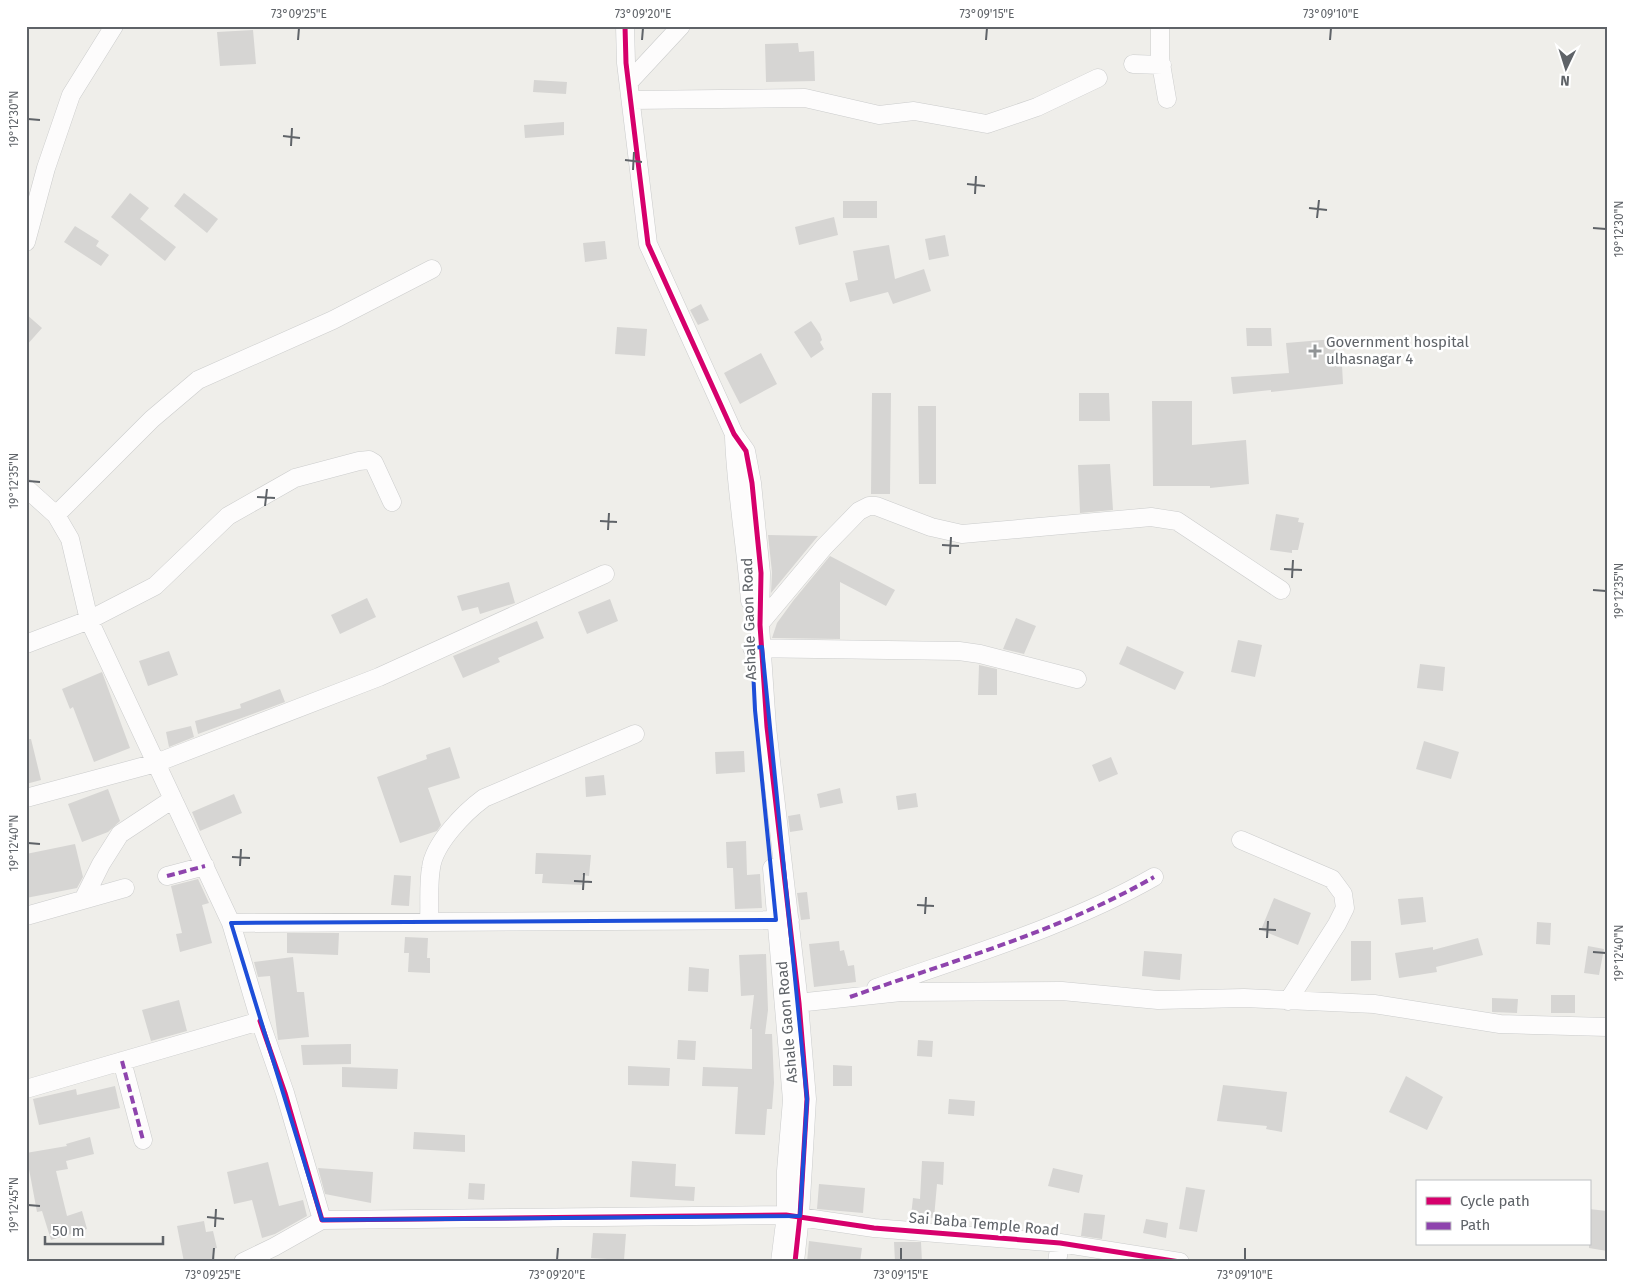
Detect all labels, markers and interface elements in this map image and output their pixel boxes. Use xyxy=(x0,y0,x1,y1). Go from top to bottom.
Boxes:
text: 73°09'25"E xyxy=(271,7,327,21)
text: 73°09'20"E xyxy=(615,7,671,21)
text: 73°09'15"E xyxy=(959,7,1015,21)
text: 73°09'10"E xyxy=(1303,7,1359,21)
north arrow xyxy=(1540,42,1590,92)
text: N xyxy=(1560,72,1570,89)
text: 19°12'30"N xyxy=(7,90,21,148)
text: 19°12'30"N xyxy=(1612,200,1626,258)
place label: Government hospital ulhasnagar 4 xyxy=(1326,333,1469,368)
marker: Government hospital ulhasnagar 4 xyxy=(1308,344,1322,358)
text: 19°12'35"N xyxy=(7,453,21,509)
street label: Ashale Gaon Road xyxy=(738,557,760,681)
text: 19°12'35"N xyxy=(1612,563,1626,619)
text: 19°12'40"N xyxy=(7,814,21,872)
text: 19°12'40"N xyxy=(1612,924,1626,982)
street label: Ashale Gaon Road xyxy=(773,960,801,1084)
text: 19°12'45"N xyxy=(7,1177,21,1233)
legend xyxy=(1416,1180,1590,1246)
text: Cycle path xyxy=(1460,1192,1530,1210)
street label: Sai Baba Temple Road xyxy=(908,1208,1060,1240)
scale bar xyxy=(45,1213,162,1245)
text: Path xyxy=(1460,1216,1490,1234)
text: 50 m xyxy=(52,1222,85,1240)
text: 73°09'25"E xyxy=(185,1268,241,1282)
text: 73°09'20"E xyxy=(529,1268,585,1282)
text: 73°09'15"E xyxy=(873,1268,929,1282)
text: 73°09'10"E xyxy=(1217,1268,1273,1282)

